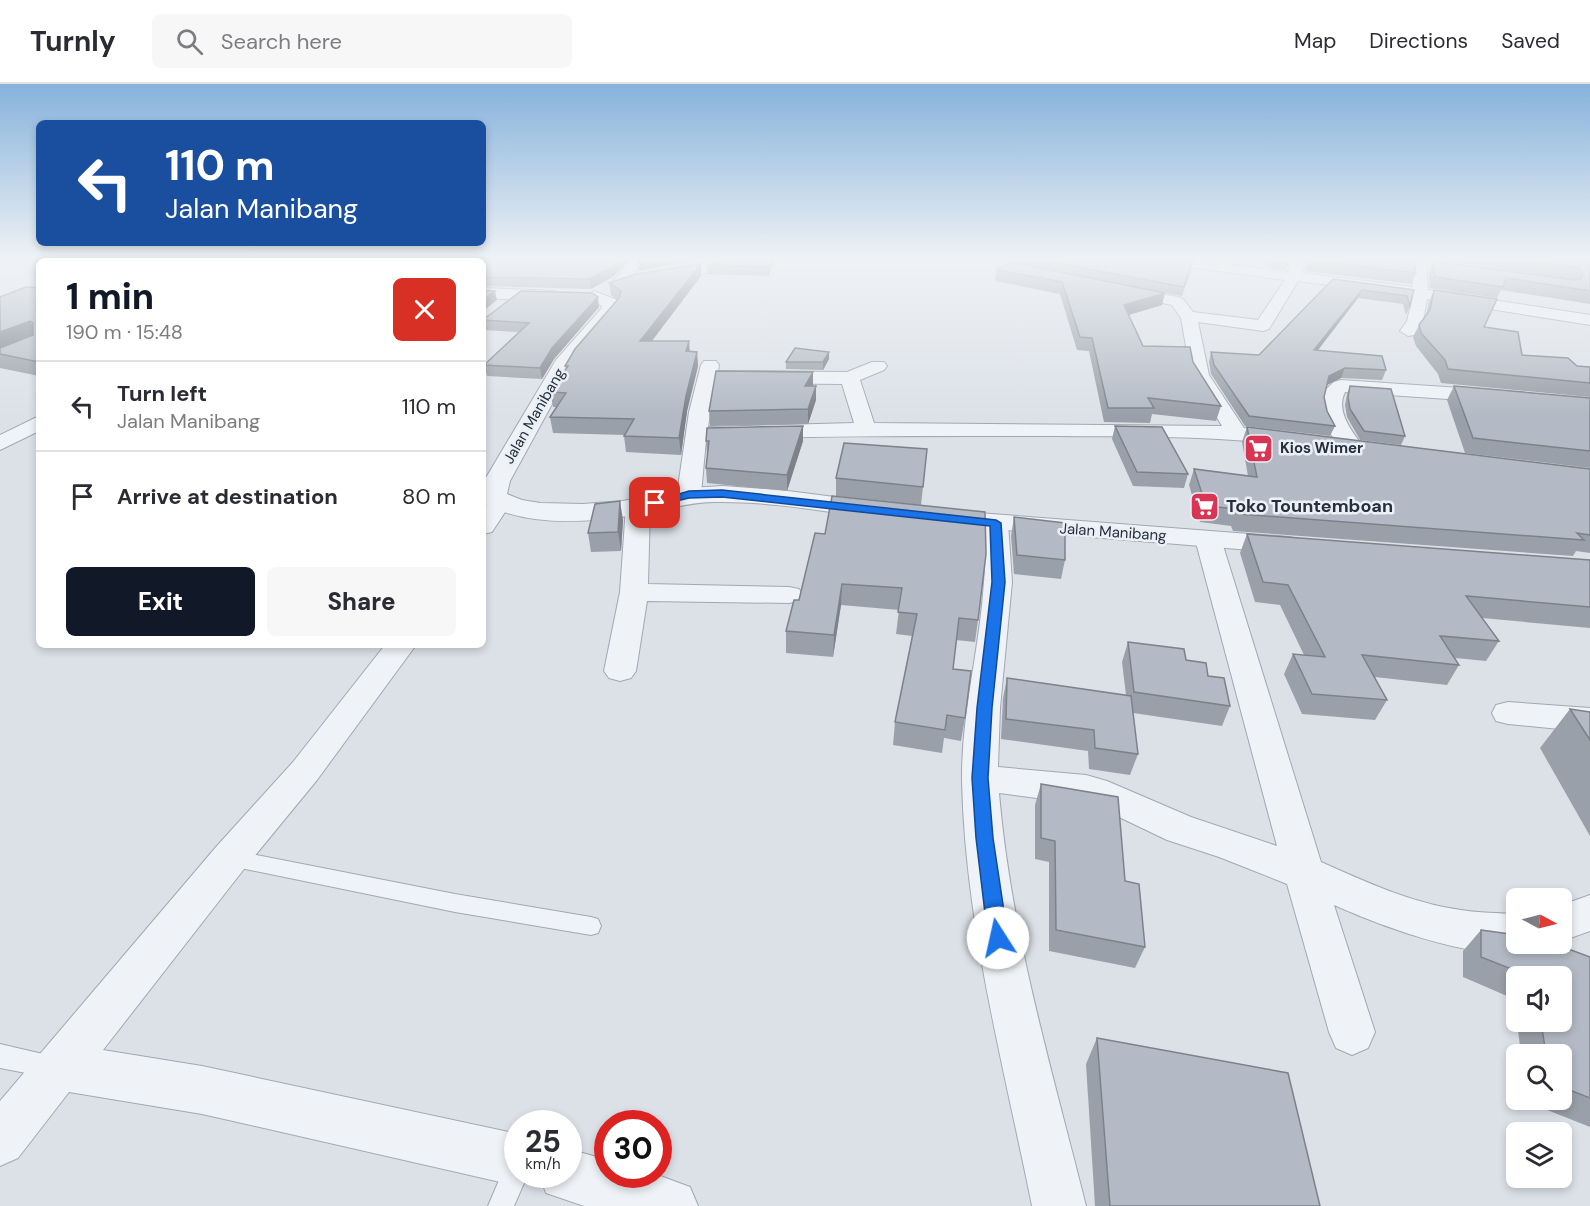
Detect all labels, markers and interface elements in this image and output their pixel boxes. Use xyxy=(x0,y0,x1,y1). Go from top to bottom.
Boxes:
search box xyxy=(152,14,572,68)
text: Turnly xyxy=(30,23,116,60)
icon: search xyxy=(173,25,206,58)
text: Search here xyxy=(221,27,342,56)
text: Map xyxy=(1294,27,1336,55)
text: Directions xyxy=(1369,27,1468,55)
text: Saved xyxy=(1501,27,1560,55)
text: 110 m xyxy=(165,138,275,193)
icon: left xyxy=(66,144,144,222)
text: Jalan Manibang xyxy=(165,191,358,226)
text: 1 min xyxy=(66,273,154,320)
button: close xyxy=(393,278,456,341)
text: 190 m · 15:48 xyxy=(66,319,183,345)
street label: Jalan Manibang xyxy=(499,365,569,467)
text: Turn left xyxy=(117,379,207,408)
icon: left xyxy=(66,390,99,423)
text: 110 m xyxy=(402,392,456,421)
text: Jalan Manibang xyxy=(117,408,260,434)
supermarket icon: Kios Wimer xyxy=(1243,432,1275,464)
place label: Kios Wimer xyxy=(1280,438,1363,458)
pin xyxy=(629,477,680,528)
icon: arrive xyxy=(66,480,99,513)
text: Arrive at destination xyxy=(117,482,338,511)
text: 80 m xyxy=(402,482,456,511)
icon: arrive xyxy=(638,486,671,519)
supermarket icon: Toko Tountemboan xyxy=(1189,490,1221,522)
place label: Toko Tountemboan xyxy=(1226,494,1393,518)
street label: Jalan Manibang xyxy=(1059,518,1167,546)
button: Exit xyxy=(66,567,255,636)
button: Share xyxy=(267,567,456,636)
north arrow xyxy=(1506,888,1572,954)
map controls xyxy=(1506,888,1572,1188)
position arrow xyxy=(966,906,1030,970)
button: sound xyxy=(1506,966,1572,1032)
button: search xyxy=(1506,1044,1572,1110)
speed limit sign: 30 xyxy=(594,1110,672,1188)
text: 25 xyxy=(525,1122,561,1161)
button: layers xyxy=(1506,1122,1572,1188)
text: km/h xyxy=(525,1154,561,1174)

